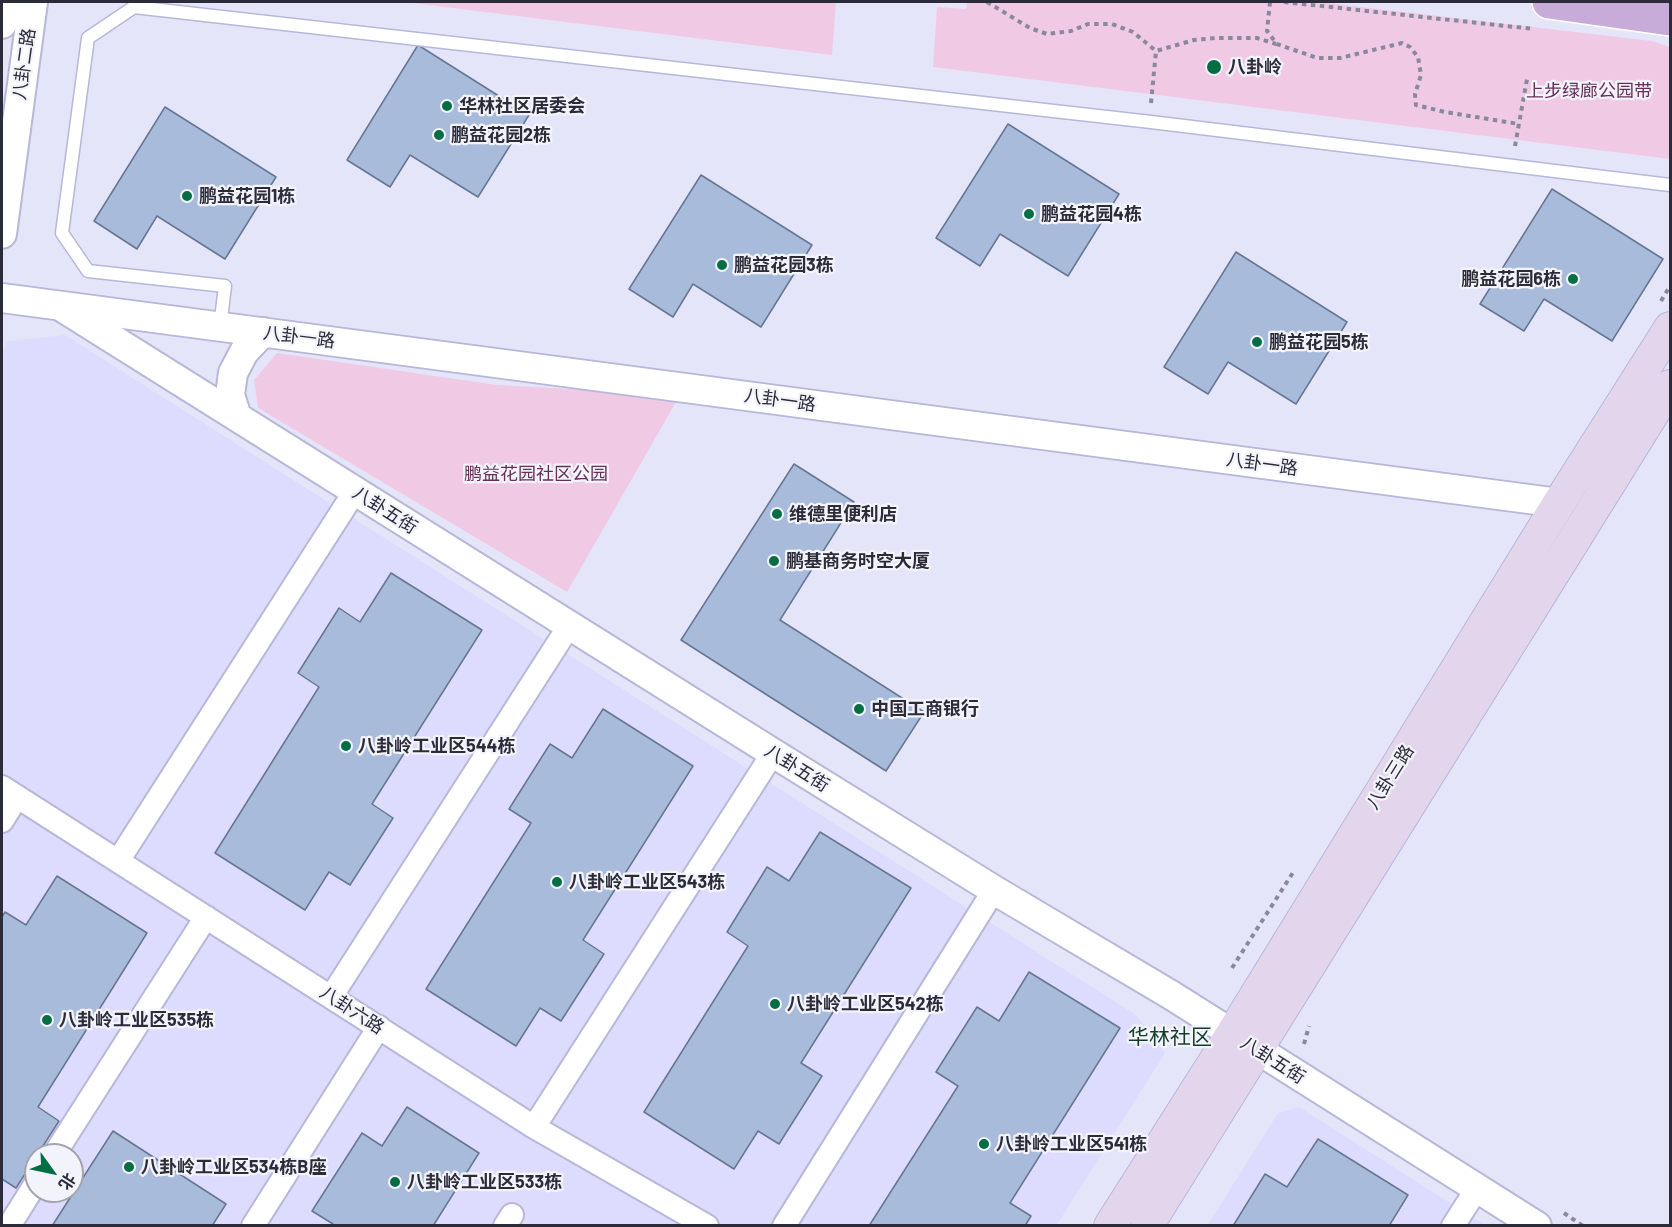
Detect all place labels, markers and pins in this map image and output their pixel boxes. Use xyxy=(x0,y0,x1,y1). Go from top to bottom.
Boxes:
place label: 八卦岭 xyxy=(1228,56,1282,78)
marker: 八卦岭 xyxy=(1205,58,1223,76)
place label: 华林社区居委会 xyxy=(459,95,585,117)
marker: 华林社区居委会 xyxy=(440,99,454,113)
place label: 鹏益花园2栋 xyxy=(451,124,551,146)
marker: 鹏益花园2栋 xyxy=(432,128,446,142)
place label: 鹏益花园1栋 xyxy=(199,185,295,207)
marker: 鹏益花园1栋 xyxy=(180,189,194,203)
place label: 鹏益花园4栋 xyxy=(1041,203,1142,225)
marker: 鹏益花园4栋 xyxy=(1022,207,1036,221)
place label: 鹏益花园3栋 xyxy=(734,254,834,276)
marker: 鹏益花园3栋 xyxy=(715,258,729,272)
place label: 鹏益花园6栋 xyxy=(1461,268,1561,290)
marker: 鹏益花园6栋 xyxy=(1566,272,1580,286)
place label: 鹏益花园5栋 xyxy=(1269,331,1369,353)
marker: 鹏益花园5栋 xyxy=(1250,335,1264,349)
place label: 维德里便利店 xyxy=(789,503,897,525)
marker: 维德里便利店 xyxy=(770,507,784,521)
place label: 鹏基商务时空大厦 xyxy=(786,550,930,572)
marker: 鹏基商务时空大厦 xyxy=(767,554,781,568)
place label: 中国工商银行 xyxy=(871,698,979,720)
marker: 中国工商银行 xyxy=(852,702,866,716)
place label: 八卦岭工业区544栋 xyxy=(358,735,515,757)
marker: 八卦岭工业区544栋 xyxy=(339,739,353,753)
place label: 八卦岭工业区543栋 xyxy=(569,871,725,893)
marker: 八卦岭工业区543栋 xyxy=(550,875,564,889)
place label: 八卦岭工业区542栋 xyxy=(787,993,944,1015)
marker: 八卦岭工业区542栋 xyxy=(768,997,782,1011)
place label: 八卦岭工业区535栋 xyxy=(59,1009,214,1031)
marker: 八卦岭工业区535栋 xyxy=(40,1013,54,1027)
place label: 八卦岭工业区541栋 xyxy=(996,1133,1147,1155)
marker: 八卦岭工业区541栋 xyxy=(977,1137,991,1151)
place label: 八卦岭工业区534栋B座 xyxy=(141,1156,326,1178)
marker: 八卦岭工业区534栋B座 xyxy=(122,1160,136,1174)
place label: 八卦岭工业区533栋 xyxy=(407,1171,562,1193)
marker: 八卦岭工业区533栋 xyxy=(388,1175,402,1189)

